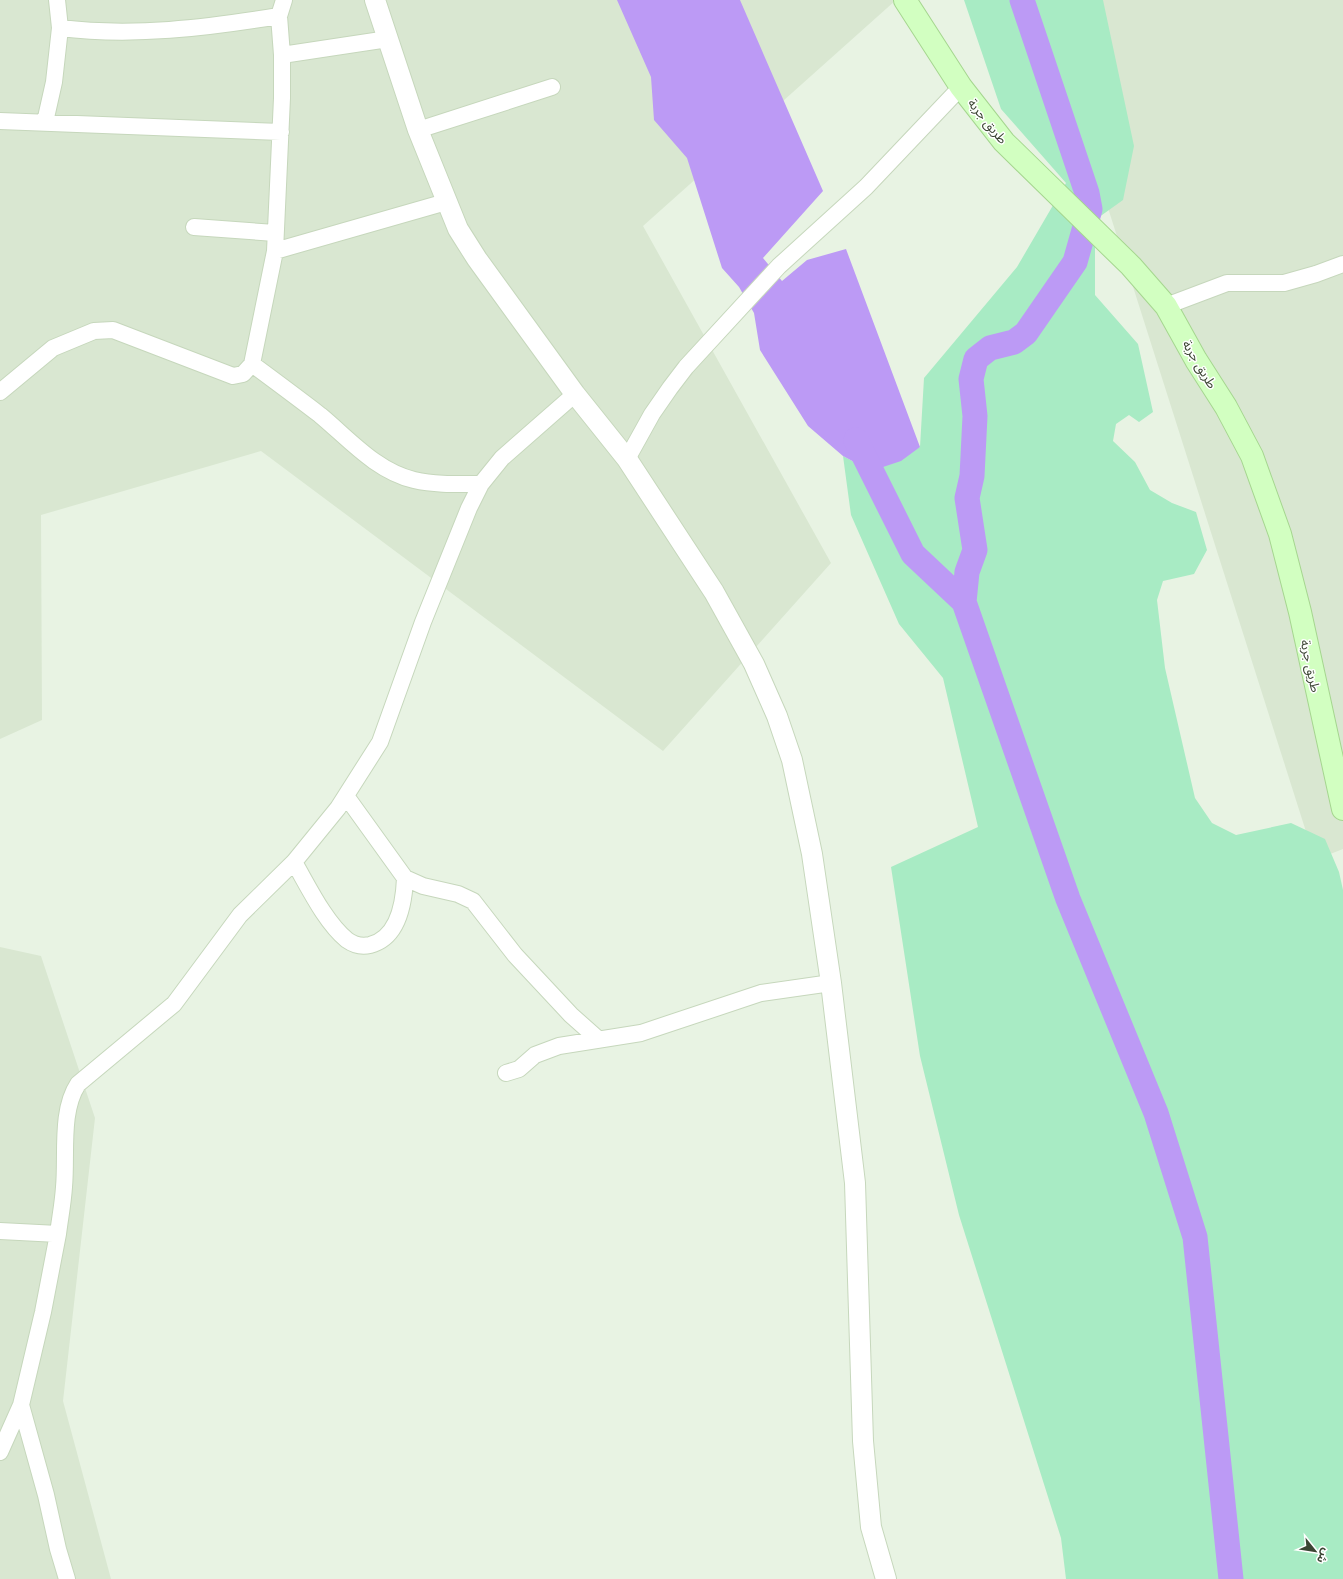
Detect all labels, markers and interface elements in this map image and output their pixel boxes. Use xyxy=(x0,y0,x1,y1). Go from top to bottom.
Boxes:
street label: طريق جربة xyxy=(964,95,1011,148)
street label: طريق جربة xyxy=(1179,337,1221,392)
street label: طريق جربة xyxy=(1297,638,1324,694)
north arrow xyxy=(1295,1531,1335,1571)
text: ش xyxy=(1314,1546,1333,1566)

